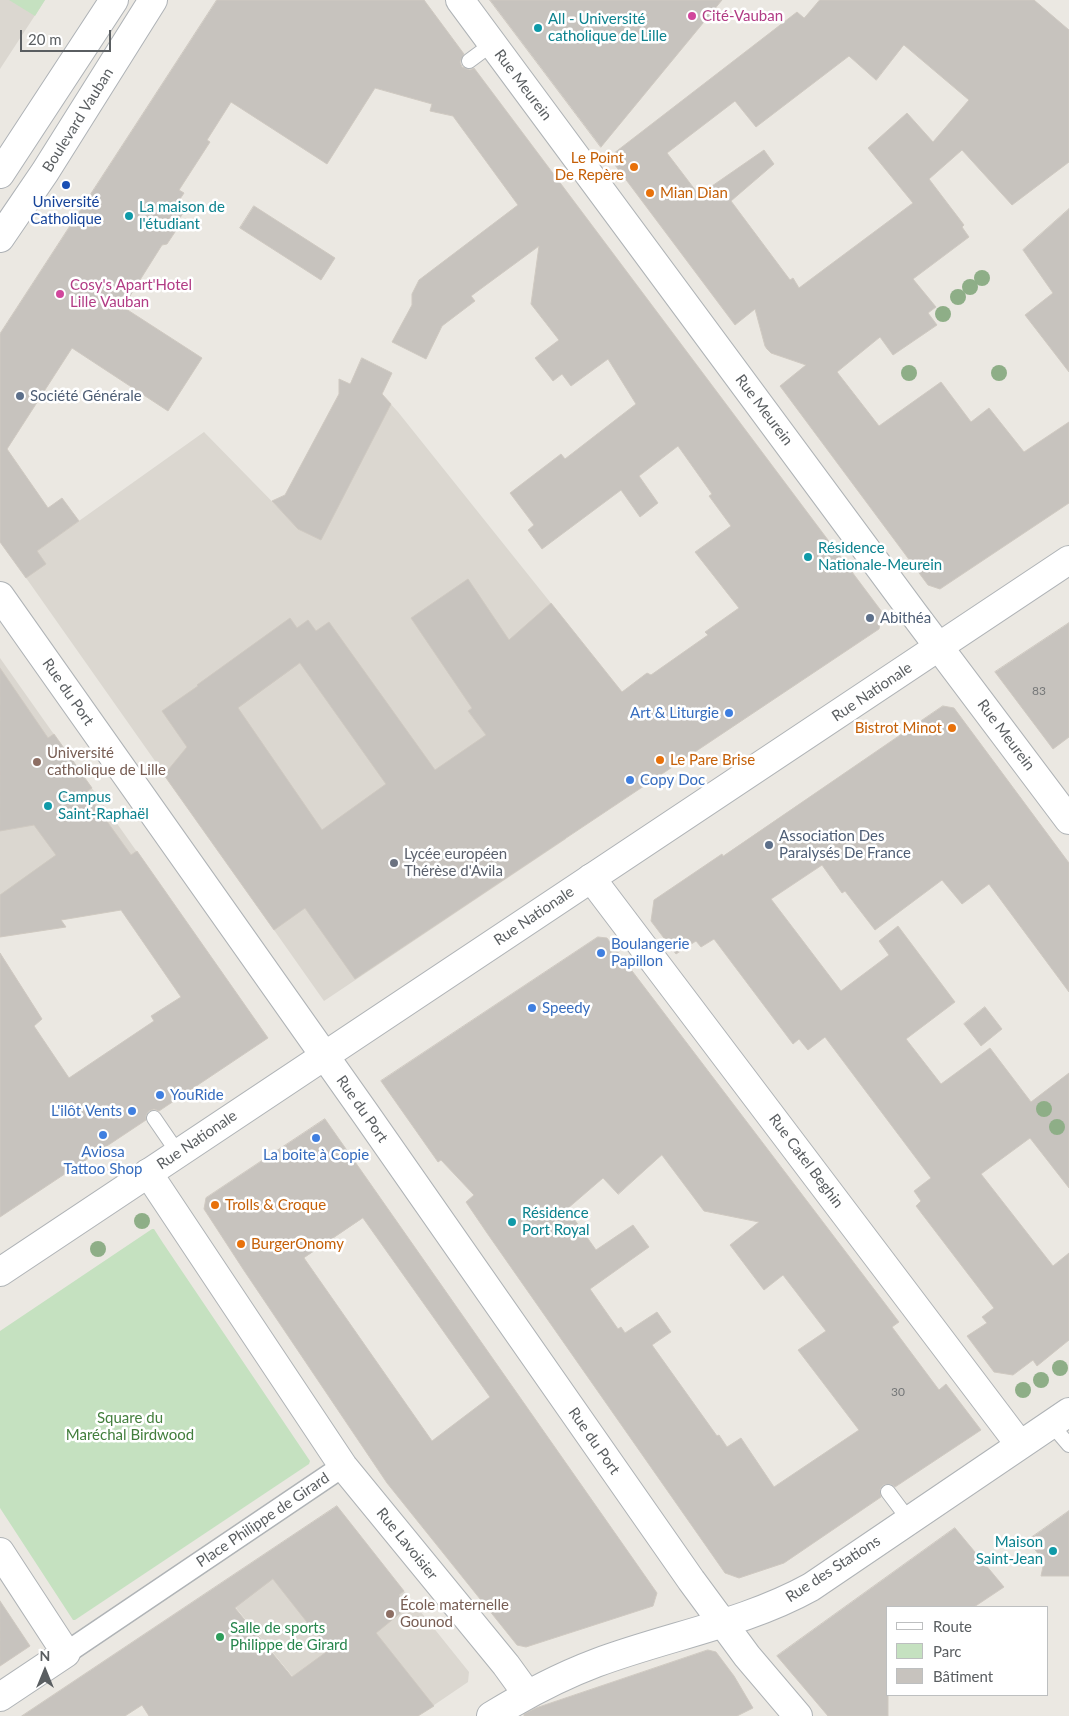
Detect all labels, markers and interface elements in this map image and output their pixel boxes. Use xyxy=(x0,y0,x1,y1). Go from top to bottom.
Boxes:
place label: Cité-Vauban xyxy=(702,7,783,25)
place label: All - Université catholique de Lille xyxy=(548,10,667,45)
marker: Cité-Vauban xyxy=(686,10,698,22)
scale bar xyxy=(22,20,114,52)
marker: All - Université catholique de Lille xyxy=(532,22,544,34)
text: 20 m xyxy=(28,30,62,48)
street label: Rue Meurein xyxy=(490,46,556,124)
street label: Boulevard Vauban xyxy=(39,65,117,175)
place label: Le Point De Repère xyxy=(555,149,624,184)
marker: Le Point De Repère xyxy=(628,161,640,173)
marker: Université Catholique xyxy=(60,179,72,191)
place label: Mian Dian xyxy=(660,184,728,202)
marker: Mian Dian xyxy=(644,187,656,199)
place label: Université Catholique xyxy=(30,193,102,228)
place label: La maison de l'étudiant xyxy=(139,198,225,233)
marker: La maison de l'étudiant xyxy=(123,210,135,222)
place label: Cosy's Apart'Hotel Lille Vauban xyxy=(70,276,192,311)
marker: Cosy's Apart'Hotel Lille Vauban xyxy=(54,288,66,300)
street label: Rue Meurein xyxy=(731,371,797,449)
place label: Société Générale xyxy=(30,387,142,405)
marker: Société Générale xyxy=(14,390,26,402)
place label: Résidence Nationale-Meurein xyxy=(818,539,942,574)
marker: Résidence Nationale-Meurein xyxy=(802,551,814,563)
place label: Abithéa xyxy=(880,609,931,627)
marker: Abithéa xyxy=(864,612,876,624)
street label: Rue du Port xyxy=(38,655,98,729)
street label: Rue Nationale xyxy=(828,659,916,725)
house number: 83 xyxy=(1032,684,1046,698)
street label: Rue Meurein xyxy=(973,696,1039,774)
place label: Art & Liturgie xyxy=(630,704,719,722)
marker: Art & Liturgie xyxy=(723,707,735,719)
place label: Bistrot Minot xyxy=(855,719,942,737)
marker: Bistrot Minot xyxy=(946,722,958,734)
place label: Université catholique de Lille xyxy=(47,744,166,779)
place label: Le Pare Brise xyxy=(670,751,755,769)
marker: Le Pare Brise xyxy=(654,754,666,766)
marker: Université catholique de Lille xyxy=(31,756,43,768)
place label: Copy Doc xyxy=(640,771,705,789)
marker: Copy Doc xyxy=(624,774,636,786)
place label: Campus Saint-Raphaël xyxy=(58,788,149,823)
marker: Campus Saint-Raphaël xyxy=(42,800,54,812)
place label: Association Des Paralysés De France xyxy=(779,827,911,862)
marker: Association Des Paralysés De France xyxy=(763,839,775,851)
place label: Lycée européen Thérèse d'Avila xyxy=(404,845,507,880)
marker: Lycée européen Thérèse d'Avila xyxy=(388,857,400,869)
street label: Rue Nationale xyxy=(490,883,578,949)
place label: Boulangerie Papillon xyxy=(611,935,689,970)
marker: Boulangerie Papillon xyxy=(595,947,607,959)
place label: Speedy xyxy=(542,999,590,1017)
marker: Speedy xyxy=(526,1002,538,1014)
street label: Rue du Port xyxy=(332,1072,392,1146)
place label: YouRide xyxy=(170,1086,224,1104)
marker: YouRide xyxy=(154,1089,166,1101)
place label: L'ilôt Vents xyxy=(51,1102,122,1120)
marker: L'ilôt Vents xyxy=(126,1105,138,1117)
street label: Rue Nationale xyxy=(153,1107,241,1173)
street label: Rue Catel Beghin xyxy=(765,1111,847,1211)
marker: Aviosa Tattoo Shop xyxy=(97,1129,109,1141)
marker: La boite à Copie xyxy=(310,1132,322,1144)
place label: Aviosa Tattoo Shop xyxy=(64,1143,142,1178)
place label: La boite à Copie xyxy=(263,1146,369,1164)
place label: Trolls & Croque xyxy=(225,1196,326,1214)
marker: Trolls & Croque xyxy=(209,1199,221,1211)
place label: Résidence Port Royal xyxy=(522,1204,590,1239)
marker: Résidence Port Royal xyxy=(506,1216,518,1228)
place label: BurgerOnomy xyxy=(251,1235,344,1253)
marker: BurgerOnomy xyxy=(235,1238,247,1250)
house number: 30 xyxy=(891,1385,905,1399)
street label: Rue du Port xyxy=(564,1404,624,1478)
park label: Square du Maréchal Birdwood xyxy=(66,1409,194,1444)
street label: Place Philippe de Girard xyxy=(193,1469,333,1571)
street label: Rue Lavoisier xyxy=(373,1504,441,1584)
street label: Rue des Stations xyxy=(782,1532,884,1606)
place label: Maison Saint-Jean xyxy=(976,1533,1043,1568)
marker: Maison Saint-Jean xyxy=(1047,1545,1059,1557)
place label: École maternelle Gounod xyxy=(400,1596,509,1631)
legend xyxy=(886,1606,1049,1696)
marker: École maternelle Gounod xyxy=(384,1608,396,1620)
text: Route xyxy=(933,1617,972,1635)
place label: Salle de sports Philippe de Girard xyxy=(230,1619,348,1654)
marker: Salle de sports Philippe de Girard xyxy=(214,1631,226,1643)
text: Parc xyxy=(933,1642,962,1660)
north arrow xyxy=(20,1646,70,1696)
text: N xyxy=(40,1647,50,1664)
text: Bâtiment xyxy=(933,1667,993,1685)

